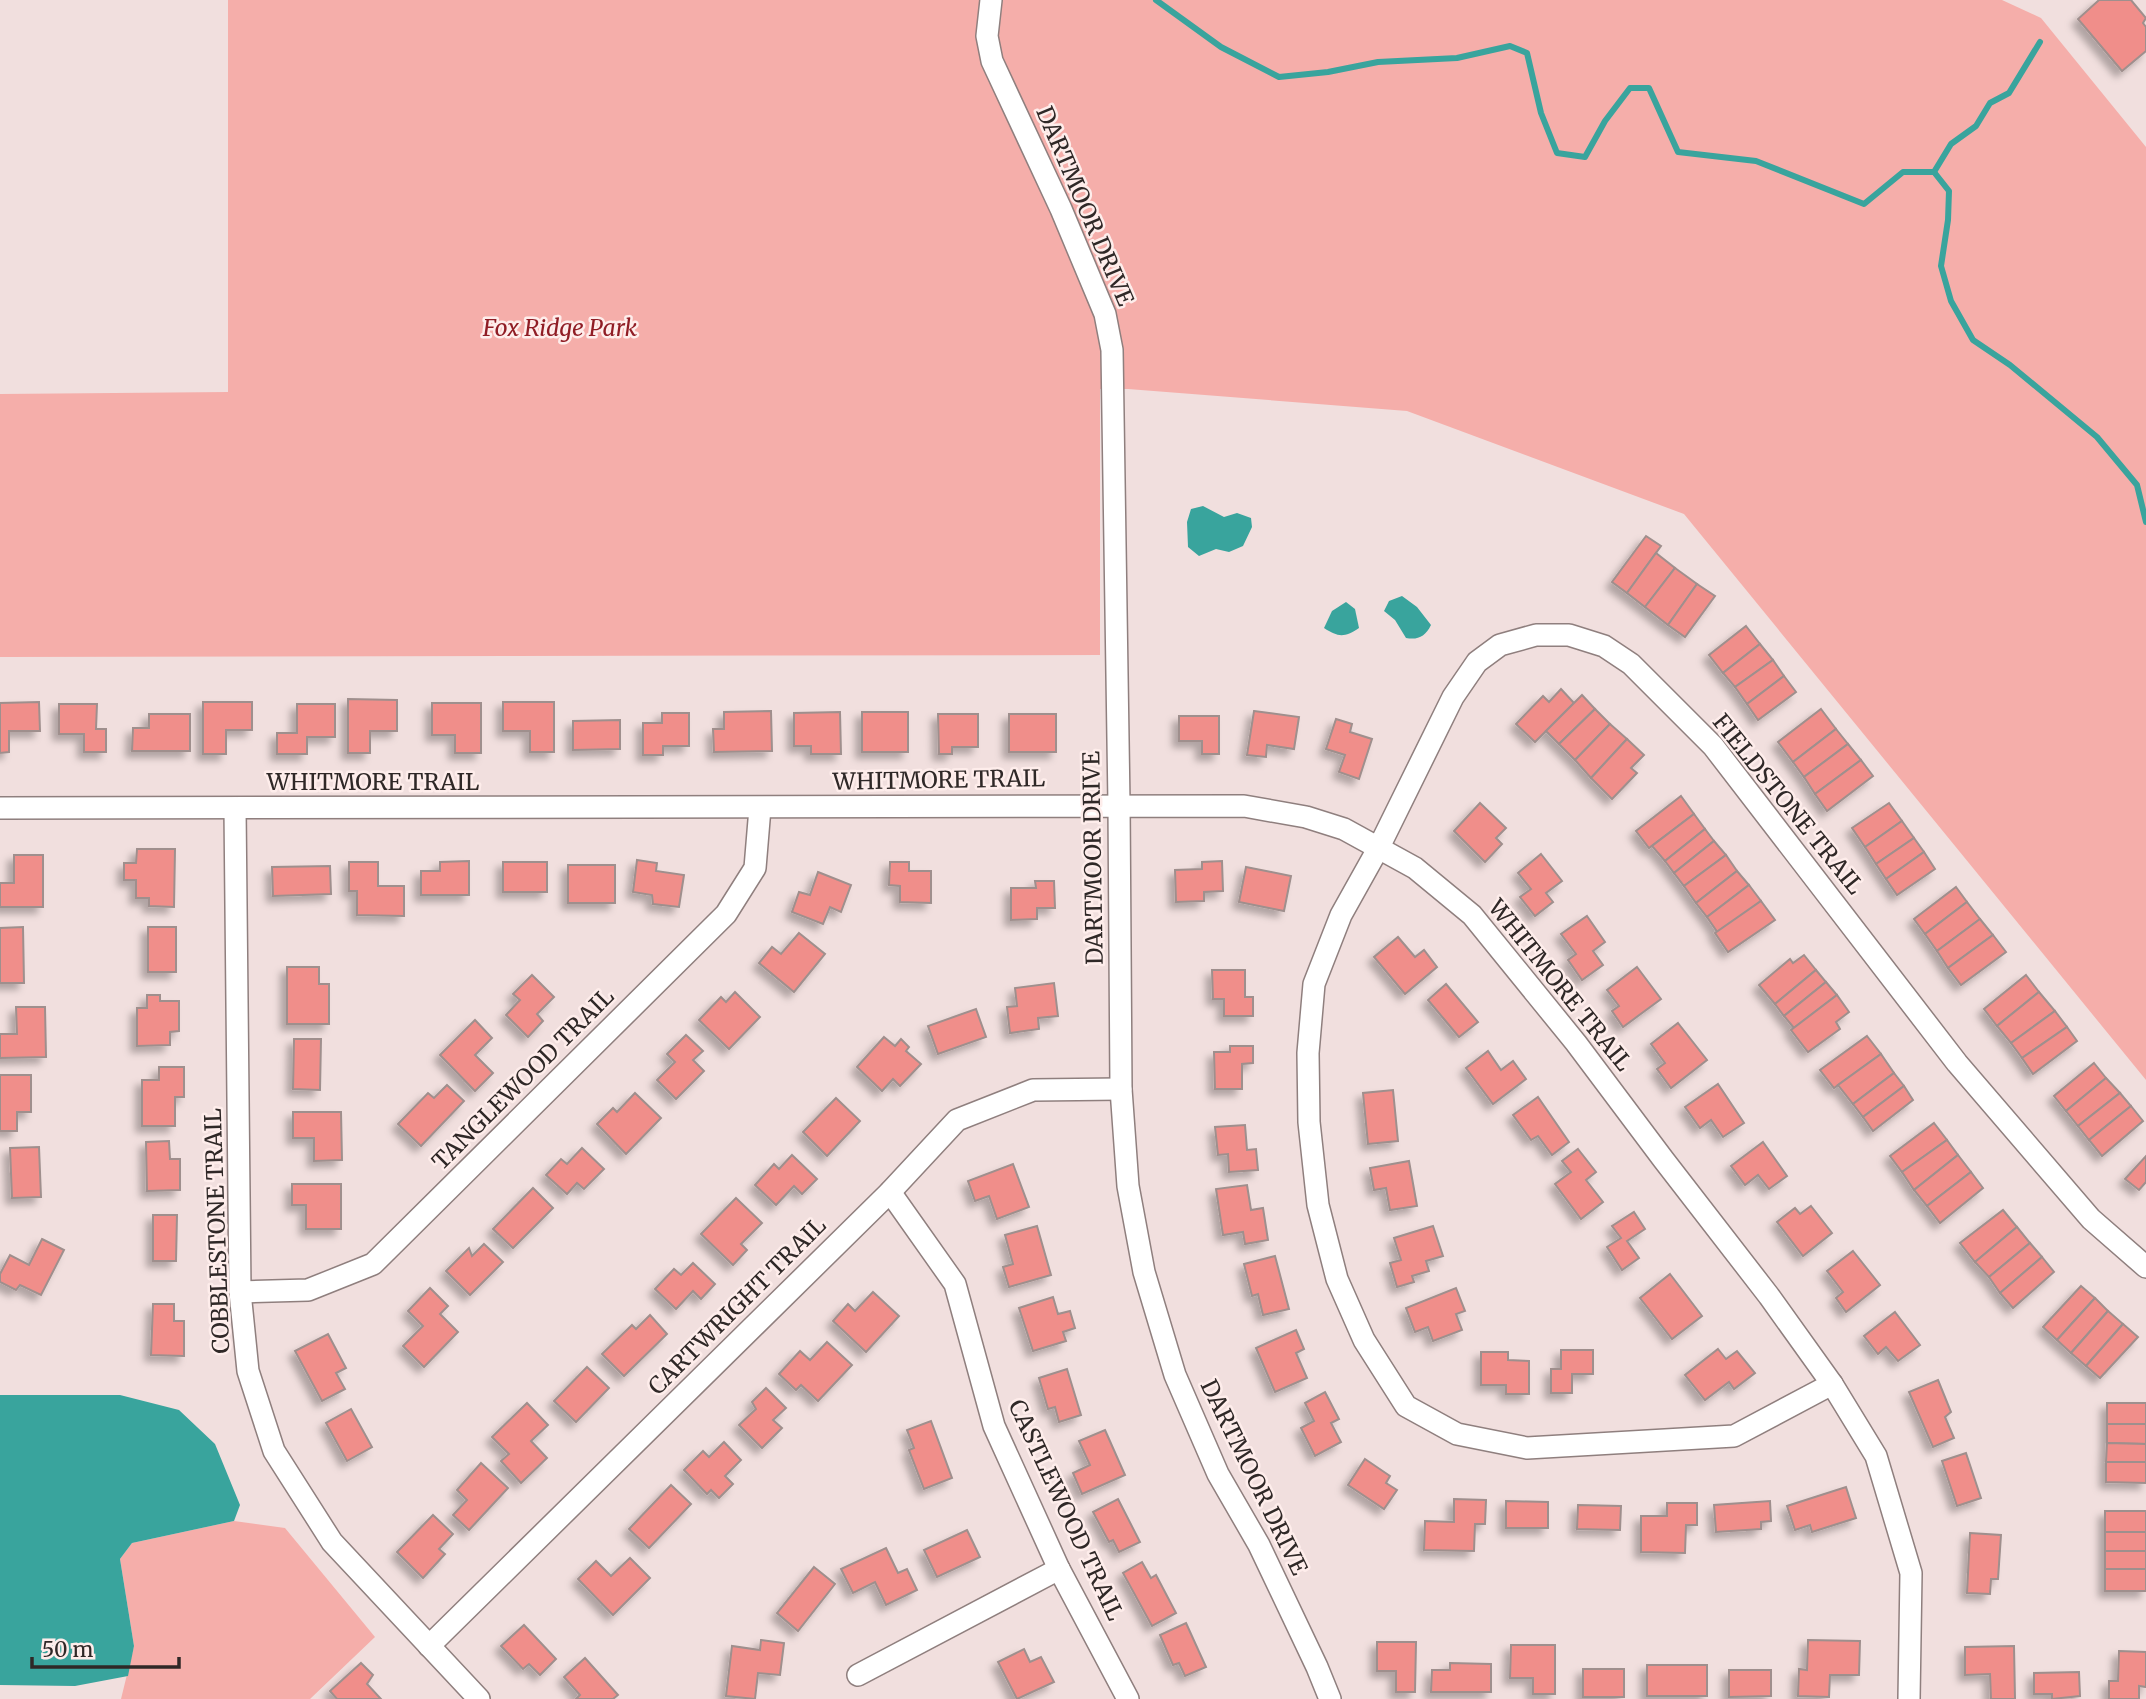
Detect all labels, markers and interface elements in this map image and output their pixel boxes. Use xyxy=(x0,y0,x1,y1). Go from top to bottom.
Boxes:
street label: DARTMOOR DRIVE xyxy=(1030,102,1141,310)
park label: Fox Ridge Park xyxy=(482,313,638,342)
street label: FIELDSTONE TRAIL xyxy=(1707,708,1870,900)
street label: DARTMOOR DRIVE xyxy=(1076,750,1109,965)
street label: WHITMORE TRAIL xyxy=(831,763,1046,796)
street label: WHITMORE TRAIL xyxy=(266,767,479,796)
street label: WHITMORE TRAIL xyxy=(1482,892,1639,1076)
street label: TANGLEWOOD TRAIL xyxy=(426,982,620,1176)
street label: COBBLESTONE TRAIL xyxy=(198,1108,235,1354)
street label: CARTWRIGHT TRAIL xyxy=(642,1211,832,1401)
street label: DARTMOOR DRIVE xyxy=(1195,1374,1315,1580)
street label: CASTLEWOOD TRAIL xyxy=(1003,1395,1130,1625)
scale bar xyxy=(32,1626,178,1670)
text: 50 m xyxy=(42,1636,93,1663)

